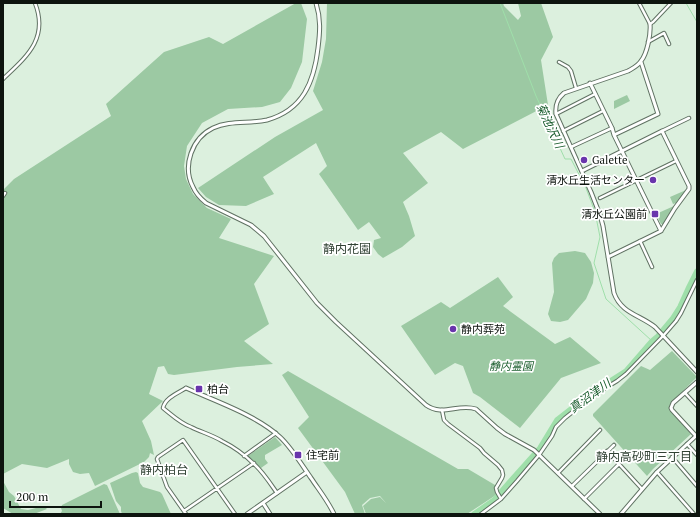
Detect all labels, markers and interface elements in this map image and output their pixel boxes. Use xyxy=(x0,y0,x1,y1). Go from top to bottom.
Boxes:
water label: 菊池沢川 xyxy=(534,101,568,153)
place label: Galette xyxy=(592,153,628,167)
marker: Galette xyxy=(579,155,589,165)
place label: 清水丘生活センター xyxy=(546,173,645,187)
marker: 清水丘生活センター xyxy=(648,175,658,185)
place label: 清水丘公園前 xyxy=(581,207,647,221)
marker: 清水丘公園前 xyxy=(650,209,660,219)
district label: 静内花園 xyxy=(323,241,371,256)
place label: 静内葬苑 xyxy=(461,322,505,336)
marker: 静内葬苑 xyxy=(448,324,458,334)
park label: 静内霊園 xyxy=(489,359,535,373)
water label: 真沼津川 xyxy=(566,374,615,416)
place label: 柏台 xyxy=(207,382,229,396)
marker: 柏台 xyxy=(194,384,204,394)
place label: 住宅前 xyxy=(306,448,339,462)
district label: 静内高砂町三丁目 xyxy=(596,449,692,464)
marker: 住宅前 xyxy=(293,450,303,460)
district label: 静内柏台 xyxy=(140,462,188,477)
scale bar xyxy=(10,483,101,509)
text: 200 m xyxy=(16,489,49,504)

